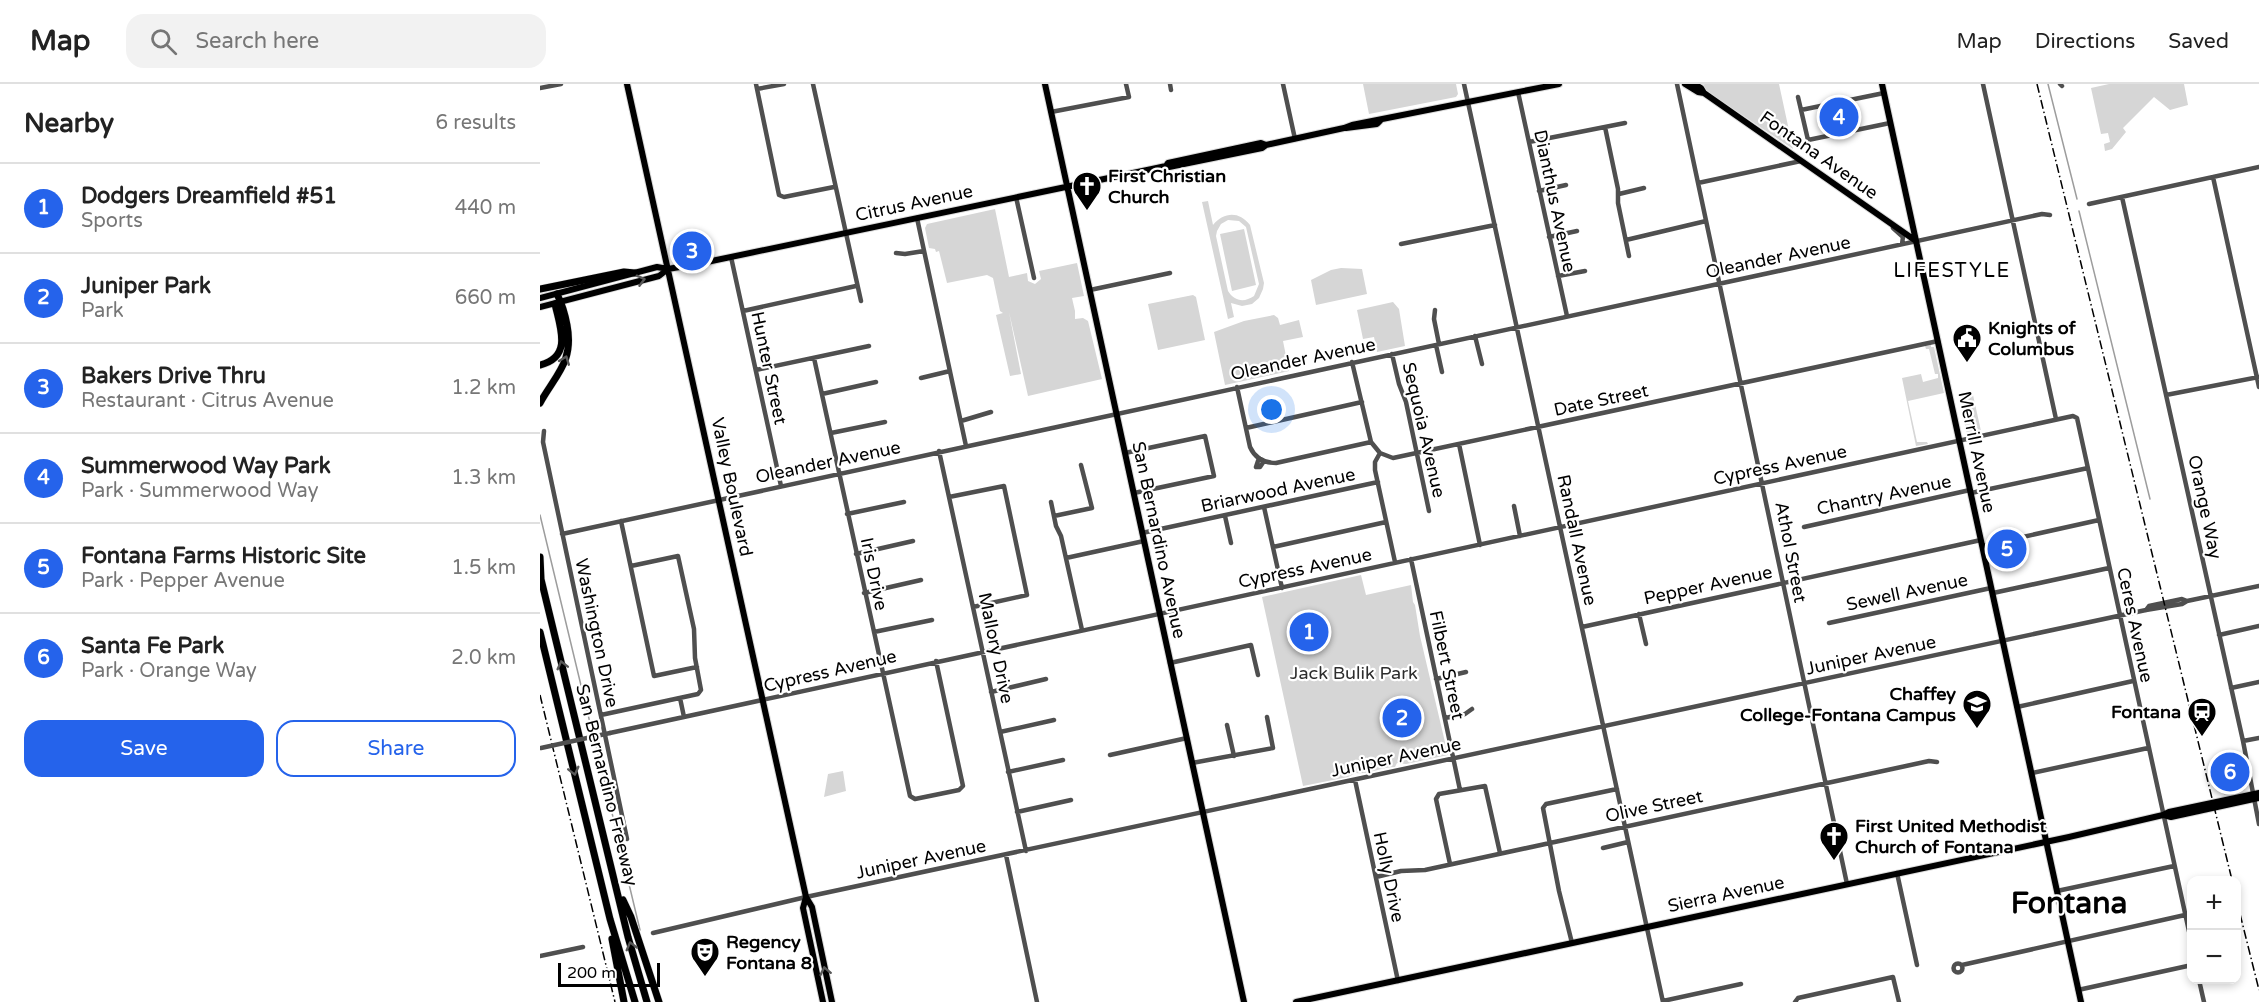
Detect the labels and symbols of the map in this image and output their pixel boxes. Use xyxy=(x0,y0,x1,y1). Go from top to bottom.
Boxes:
pin: 4 xyxy=(1820,94,1858,140)
street label: Fontana Avenue xyxy=(1756,106,1882,204)
street label: Dianthus Avenue xyxy=(1529,128,1581,274)
place label: First Christian Church xyxy=(1108,165,1226,208)
church icon: First Christian Church xyxy=(1071,170,1103,212)
street label: Citrus Avenue xyxy=(853,180,975,226)
pin: 3 xyxy=(672,228,712,274)
street label: Oleander Avenue xyxy=(1703,231,1853,283)
district label: LIFESTYLE xyxy=(1893,259,2011,283)
one-way arrow xyxy=(636,275,646,288)
street label: Hunter Street xyxy=(746,309,792,427)
place label: Knights of Columbus xyxy=(1988,317,2077,360)
public building icon: Knights of Columbus xyxy=(1951,322,1983,364)
street label: Oleander Avenue xyxy=(1228,333,1378,385)
one-way arrow xyxy=(558,355,571,365)
street label: Sequoia Avenue xyxy=(1398,360,1450,500)
street label: Date Street xyxy=(1552,379,1650,421)
street label: Merrill Avenue xyxy=(1953,389,2001,515)
your location xyxy=(1257,395,1286,424)
street label: Valley Boulevard xyxy=(707,416,757,558)
street label: Oleander Avenue xyxy=(753,436,903,488)
street label: San Bernardino Avenue xyxy=(1127,439,1191,641)
street label: Cypress Avenue xyxy=(1711,440,1849,490)
street label: Orange Way xyxy=(2183,453,2227,561)
street label: Briarwood Avenue xyxy=(1199,463,1357,517)
street label: Chantry Avenue xyxy=(1815,470,1953,520)
street label: Randall Avenue xyxy=(1552,472,1602,608)
street label: Athol Street xyxy=(1770,500,1812,604)
pin: 5 xyxy=(1988,526,2026,572)
street label: Iris Drive xyxy=(856,536,892,612)
street label: Cypress Avenue xyxy=(1236,543,1374,593)
street label: Washington Drive xyxy=(570,557,624,709)
street label: Pepper Avenue xyxy=(1642,561,1774,609)
street label: Ceres Avenue xyxy=(2112,566,2158,684)
street label: Sewell Avenue xyxy=(1844,568,1970,616)
street label: Mallory Drive xyxy=(973,590,1019,706)
street label: Filbert Street xyxy=(1425,608,1469,722)
pin: 1 xyxy=(1290,610,1328,654)
street label: Juniper Avenue xyxy=(1804,630,1938,680)
street label: Cypress Avenue xyxy=(761,645,899,697)
one-way arrow xyxy=(556,660,569,670)
park label: Jack Bulik Park xyxy=(1290,662,1418,684)
street label: San Bernardino Freeway xyxy=(571,682,643,889)
place label: Chaffey College-Fontana Campus xyxy=(1740,683,1956,726)
school or university icon: Chaffey College-Fontana Campus xyxy=(1961,688,1993,730)
pin: 2 xyxy=(1382,696,1422,740)
station icon: Fontana xyxy=(2186,696,2218,738)
place label: Fontana xyxy=(2111,701,2181,723)
street label: Juniper Avenue xyxy=(1329,732,1463,782)
pin: 6 xyxy=(2210,750,2250,794)
one-way arrow xyxy=(566,766,579,776)
street label: Olive Street xyxy=(1603,785,1705,827)
place label: First United Methodist Church of Fontana xyxy=(1855,815,2046,858)
church icon: First United Methodist Church of Fontana xyxy=(1818,820,1850,862)
street label: Holly Drive xyxy=(1369,830,1409,924)
street label: Juniper Avenue xyxy=(854,834,988,884)
street label: Sierra Avenue xyxy=(1666,871,1786,917)
district label: Fontana xyxy=(2011,885,2127,922)
place label: Regency Fontana 8 xyxy=(726,931,812,974)
theatre icon: Regency Fontana 8 xyxy=(689,936,721,978)
one-way arrow xyxy=(625,941,638,951)
scale bar xyxy=(558,960,660,988)
one-way arrow xyxy=(820,966,833,976)

